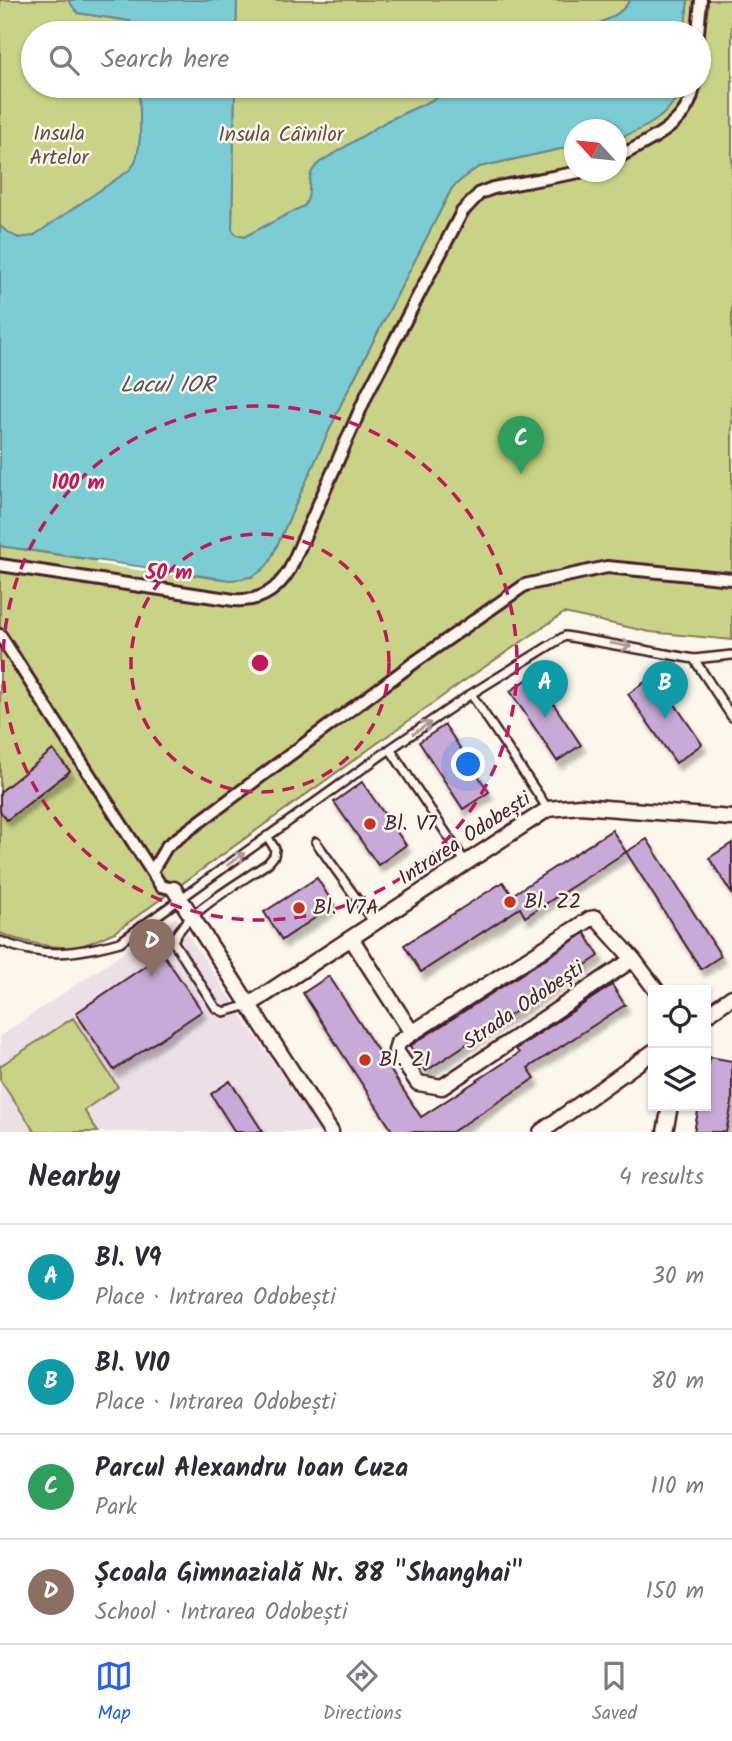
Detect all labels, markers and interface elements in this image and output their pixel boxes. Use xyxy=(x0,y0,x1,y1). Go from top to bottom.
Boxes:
search box xyxy=(21,21,711,98)
text: Search here xyxy=(101,39,229,81)
icon: search xyxy=(45,41,83,79)
park label: Insula Artelor xyxy=(30,118,90,175)
park label: Insula Câinilor xyxy=(218,119,345,152)
north arrow xyxy=(564,119,627,182)
water label: Lacul IOR xyxy=(120,368,218,404)
pin: C xyxy=(498,416,544,474)
text: 100 m xyxy=(51,467,105,500)
text: 50 m xyxy=(145,557,192,590)
one-way arrow xyxy=(609,639,632,652)
centre of rings xyxy=(248,651,272,675)
pin: A xyxy=(522,660,568,718)
pin: B xyxy=(642,661,688,719)
one-way arrow xyxy=(412,721,431,735)
your location xyxy=(451,747,485,781)
street label: Intrarea Odobești xyxy=(392,783,539,894)
place label: Bl. V7 xyxy=(384,808,438,841)
marker: Bl. V7 xyxy=(362,816,378,832)
one-way arrow xyxy=(226,852,245,866)
place label: Bl. Z2 xyxy=(524,886,581,919)
place label: Bl. V7A xyxy=(313,892,379,925)
marker: Bl. Z2 xyxy=(502,894,518,910)
marker: Bl. V7A xyxy=(291,900,307,916)
pin: D xyxy=(129,919,175,977)
street label: Strada Odobești xyxy=(457,953,592,1059)
map controls xyxy=(648,985,711,1111)
button: locate xyxy=(648,985,711,1048)
place label: Bl. Z1 xyxy=(379,1044,431,1077)
button: layers xyxy=(648,1048,711,1111)
marker: Bl. Z1 xyxy=(357,1052,373,1068)
text: Nearby xyxy=(28,1154,120,1202)
text: 4 results xyxy=(619,1160,704,1196)
text: Bl. V9 xyxy=(95,1238,161,1280)
text: A xyxy=(44,1259,58,1295)
text: 30 m xyxy=(652,1259,704,1295)
text: Place · Intrarea Odobești xyxy=(95,1280,336,1316)
text: Bl. V10 xyxy=(95,1343,169,1385)
text: B xyxy=(44,1364,58,1400)
text: 80 m xyxy=(651,1364,704,1400)
text: Place · Intrarea Odobești xyxy=(95,1385,336,1421)
text: Parcul Alexandru Ioan Cuza xyxy=(95,1448,408,1490)
text: C xyxy=(44,1469,58,1505)
text: 110 m xyxy=(651,1469,704,1505)
text: Park xyxy=(95,1490,137,1526)
text: Școala Gimnazială Nr. 88 "Shanghai" xyxy=(95,1553,523,1595)
text: D xyxy=(43,1574,59,1610)
text: 150 m xyxy=(645,1574,704,1610)
text: School · Intrarea Odobești xyxy=(95,1595,347,1631)
tab: Map xyxy=(95,1657,133,1729)
tab: Directions xyxy=(323,1657,402,1729)
tab: Saved xyxy=(592,1657,637,1729)

